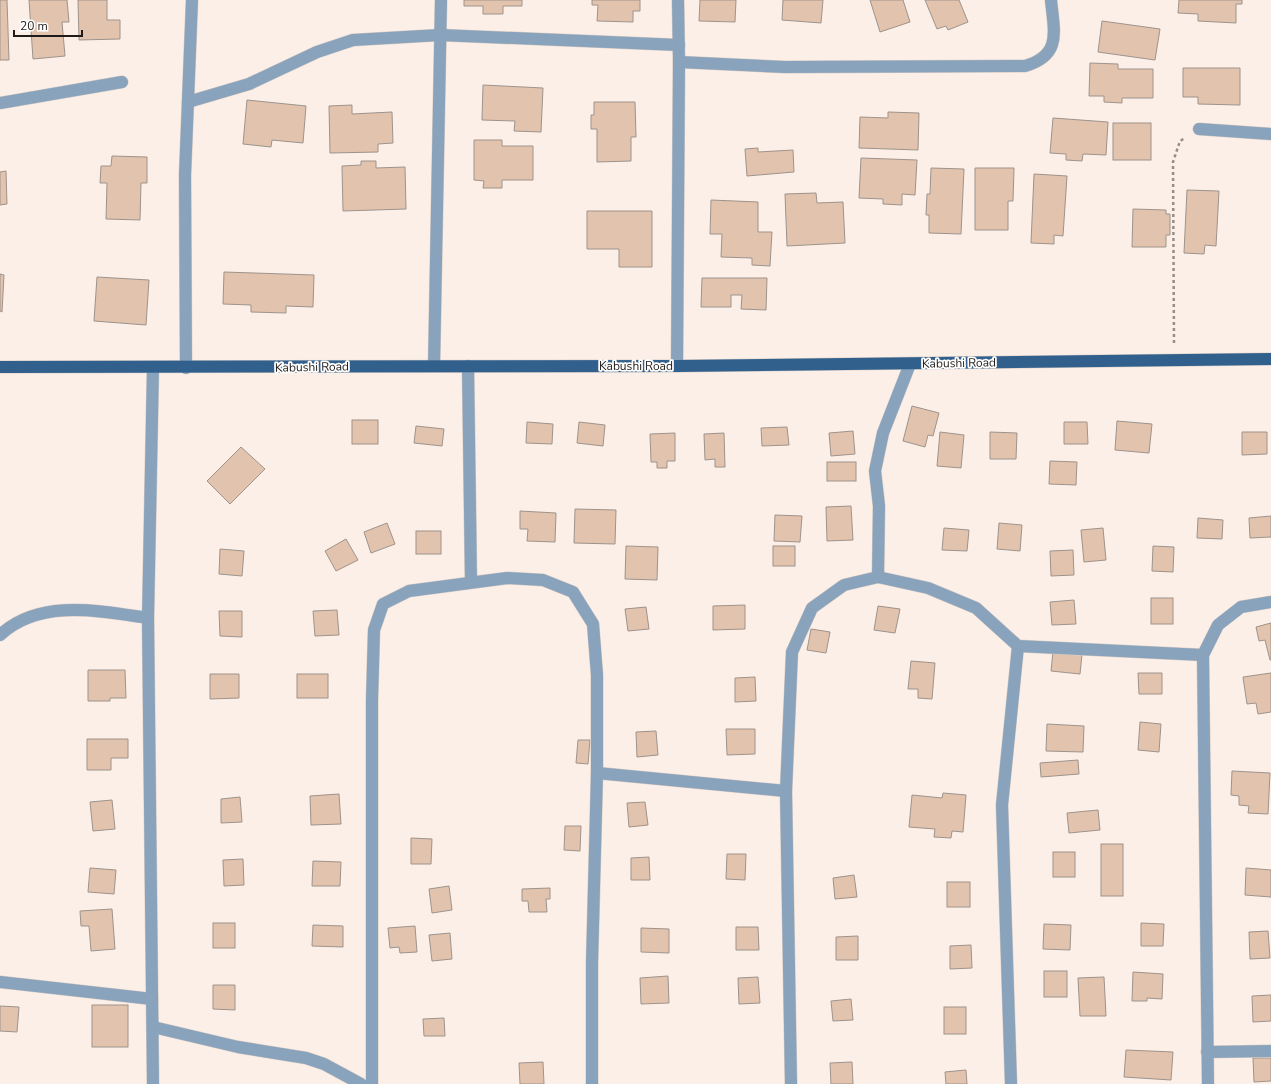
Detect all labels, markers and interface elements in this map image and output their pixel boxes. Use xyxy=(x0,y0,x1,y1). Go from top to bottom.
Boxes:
scale bar xyxy=(14,12,82,38)
text: 20 m xyxy=(20,18,48,34)
street label: Kabushi Road xyxy=(922,354,996,372)
street label: Kabushi Road xyxy=(275,358,349,376)
street label: Kabushi Road xyxy=(599,358,673,374)

